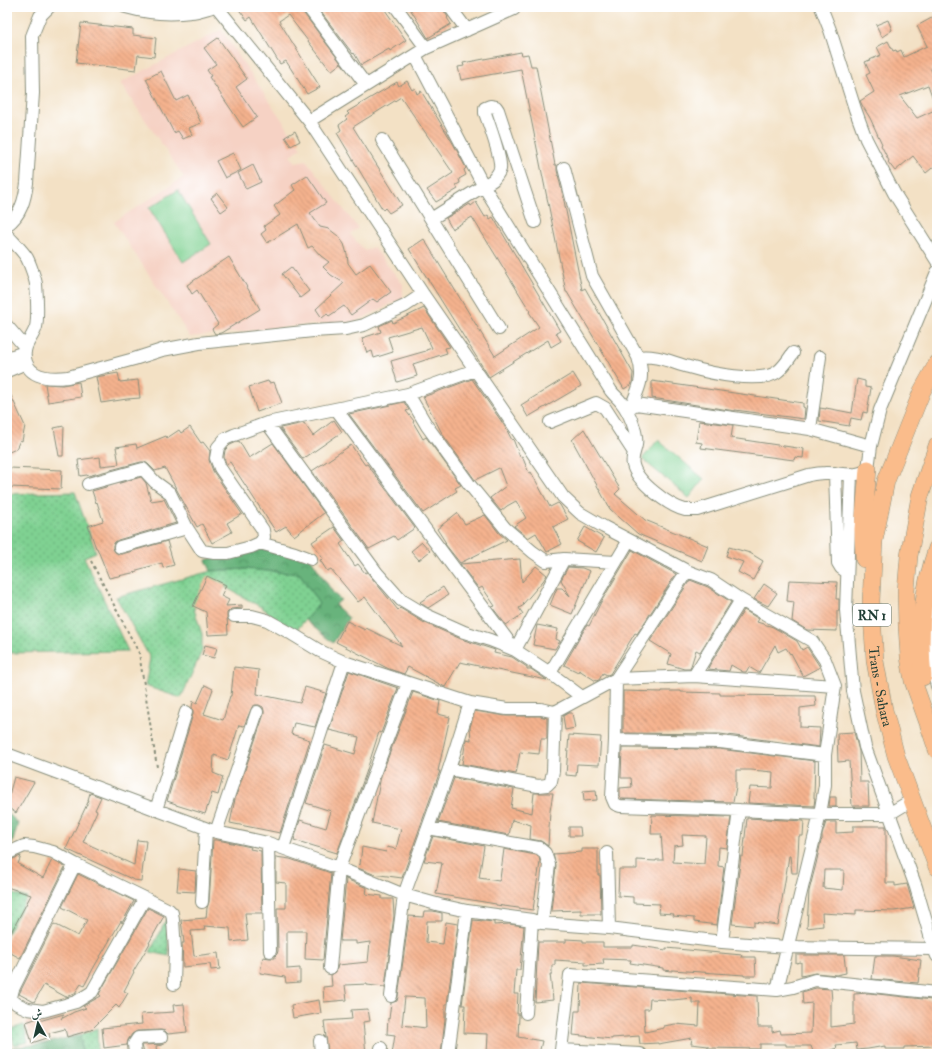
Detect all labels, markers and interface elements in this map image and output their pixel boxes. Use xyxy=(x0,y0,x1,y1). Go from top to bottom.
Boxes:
road number: RN 1 xyxy=(853,604,891,626)
street label: Trans - Sahara xyxy=(865,646,896,729)
north arrow xyxy=(18,1003,58,1043)
text: ش xyxy=(30,1006,43,1021)

